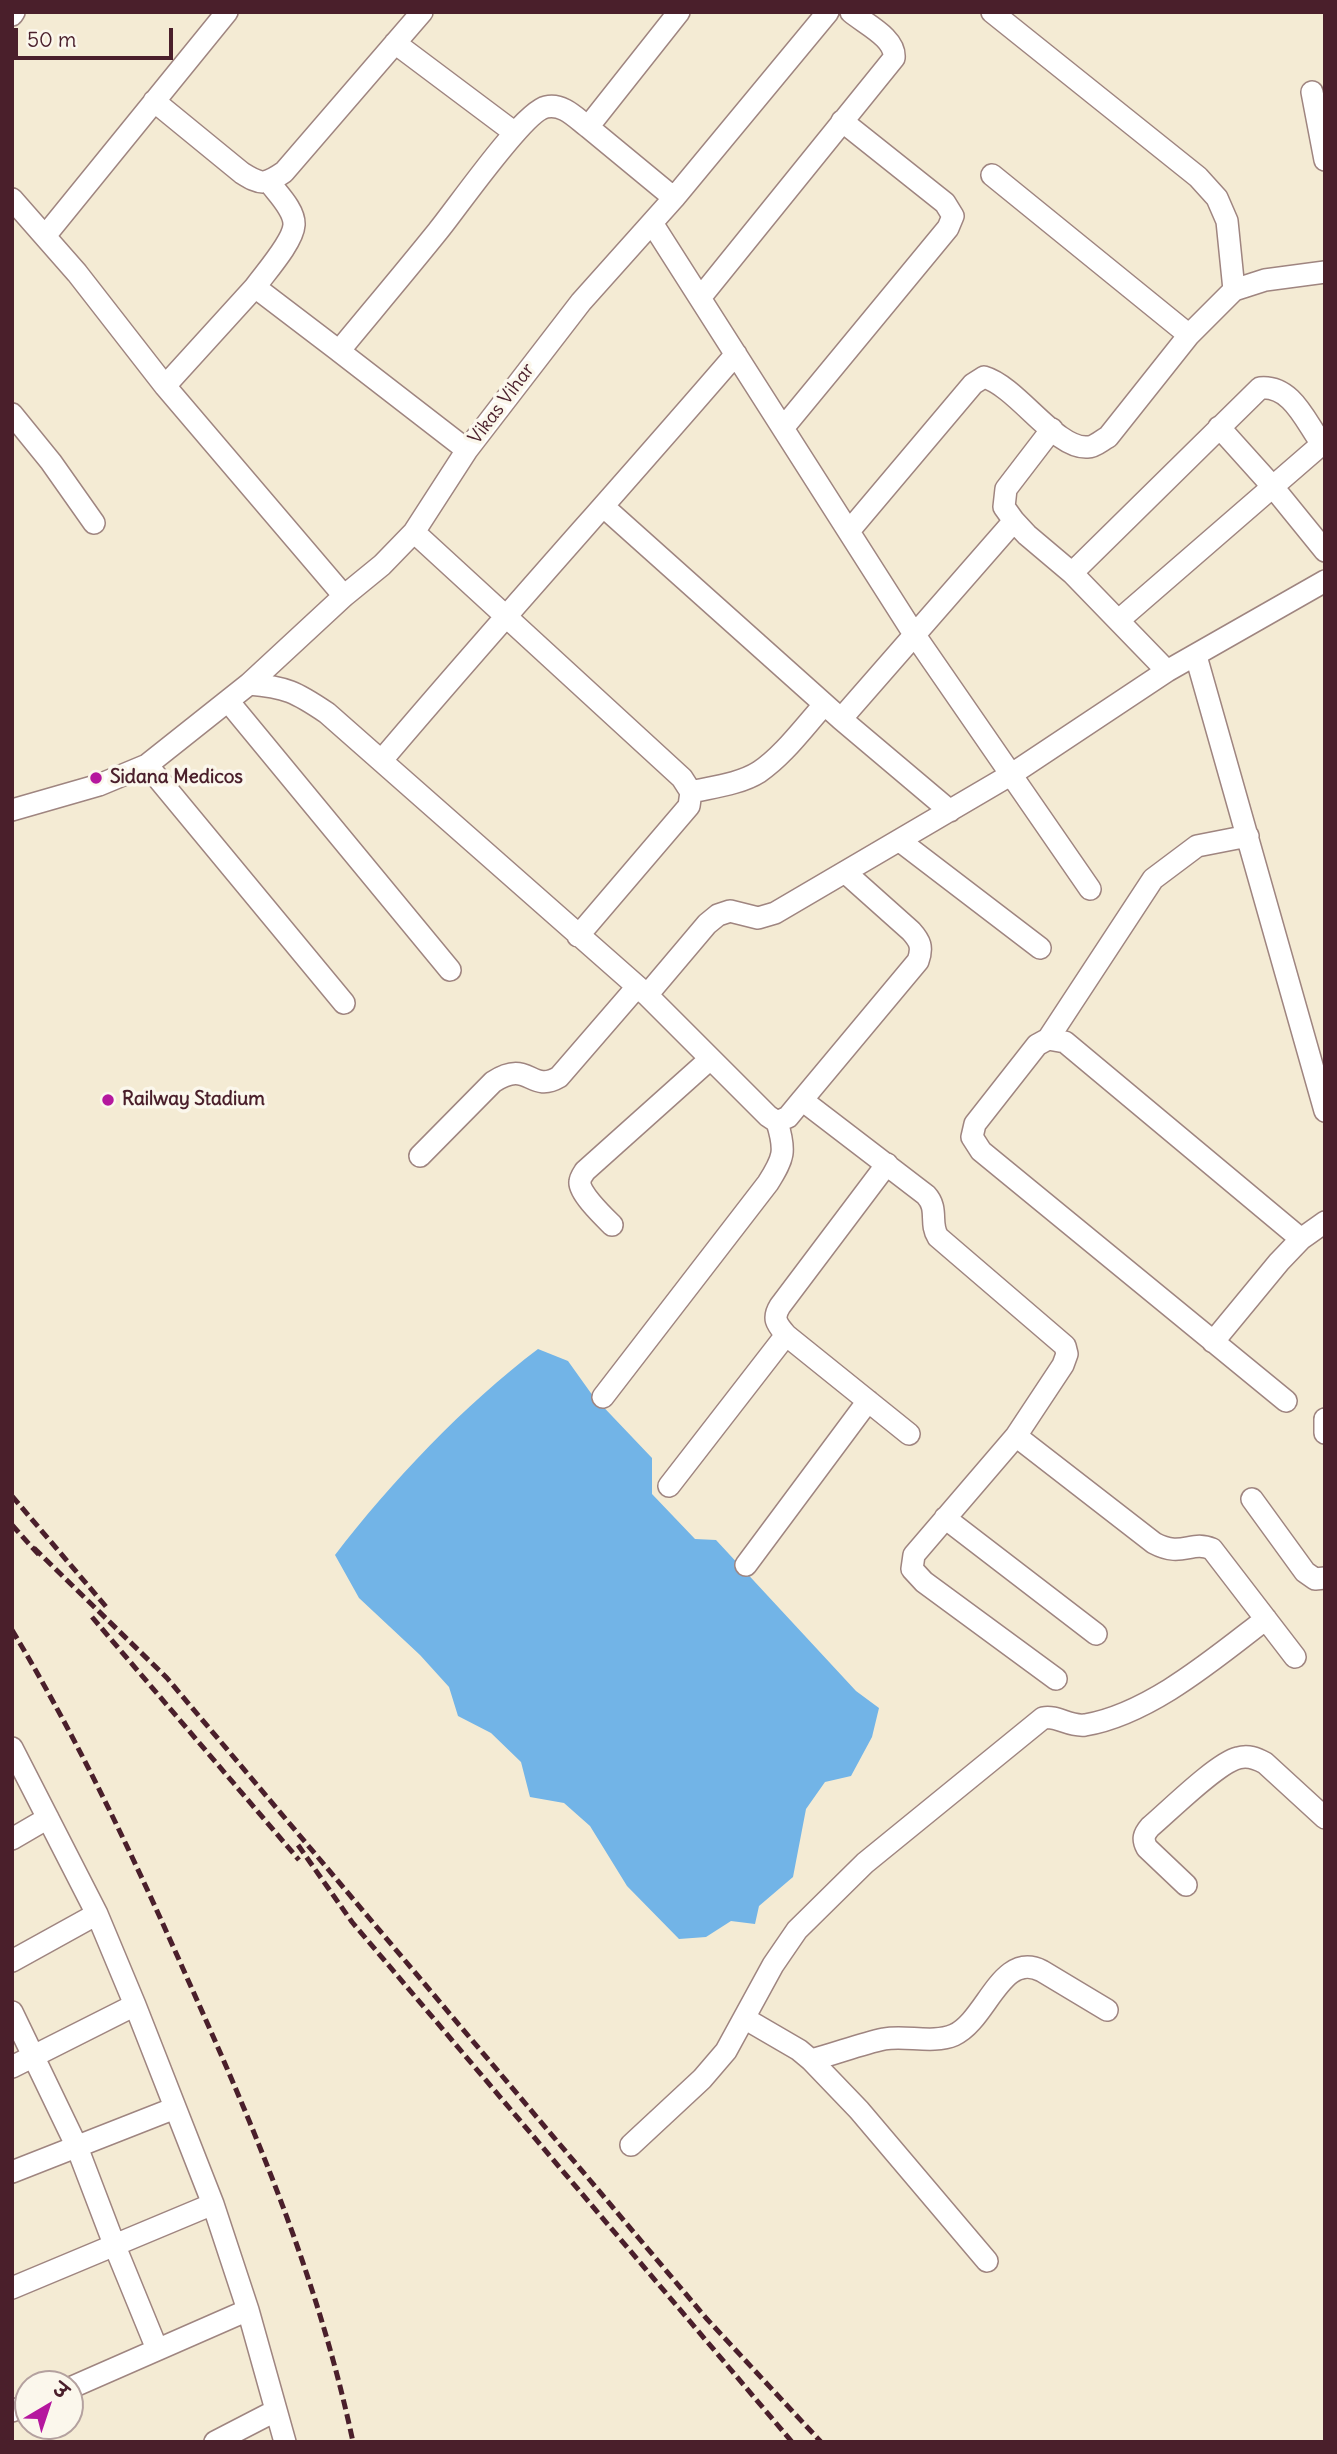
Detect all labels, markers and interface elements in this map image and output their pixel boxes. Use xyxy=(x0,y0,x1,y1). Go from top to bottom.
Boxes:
scale bar xyxy=(18,14,177,58)
text: 50 m xyxy=(27,26,76,53)
street label: Vikas Vihar xyxy=(464,359,540,449)
place label: Sidana Medicos xyxy=(110,767,243,789)
marker: Sidana Medicos xyxy=(88,770,104,786)
place label: Railway Stadium xyxy=(122,1089,265,1111)
marker: Railway Stadium xyxy=(100,1092,116,1108)
north arrow xyxy=(14,2370,84,2440)
text: उ xyxy=(48,2377,73,2404)

